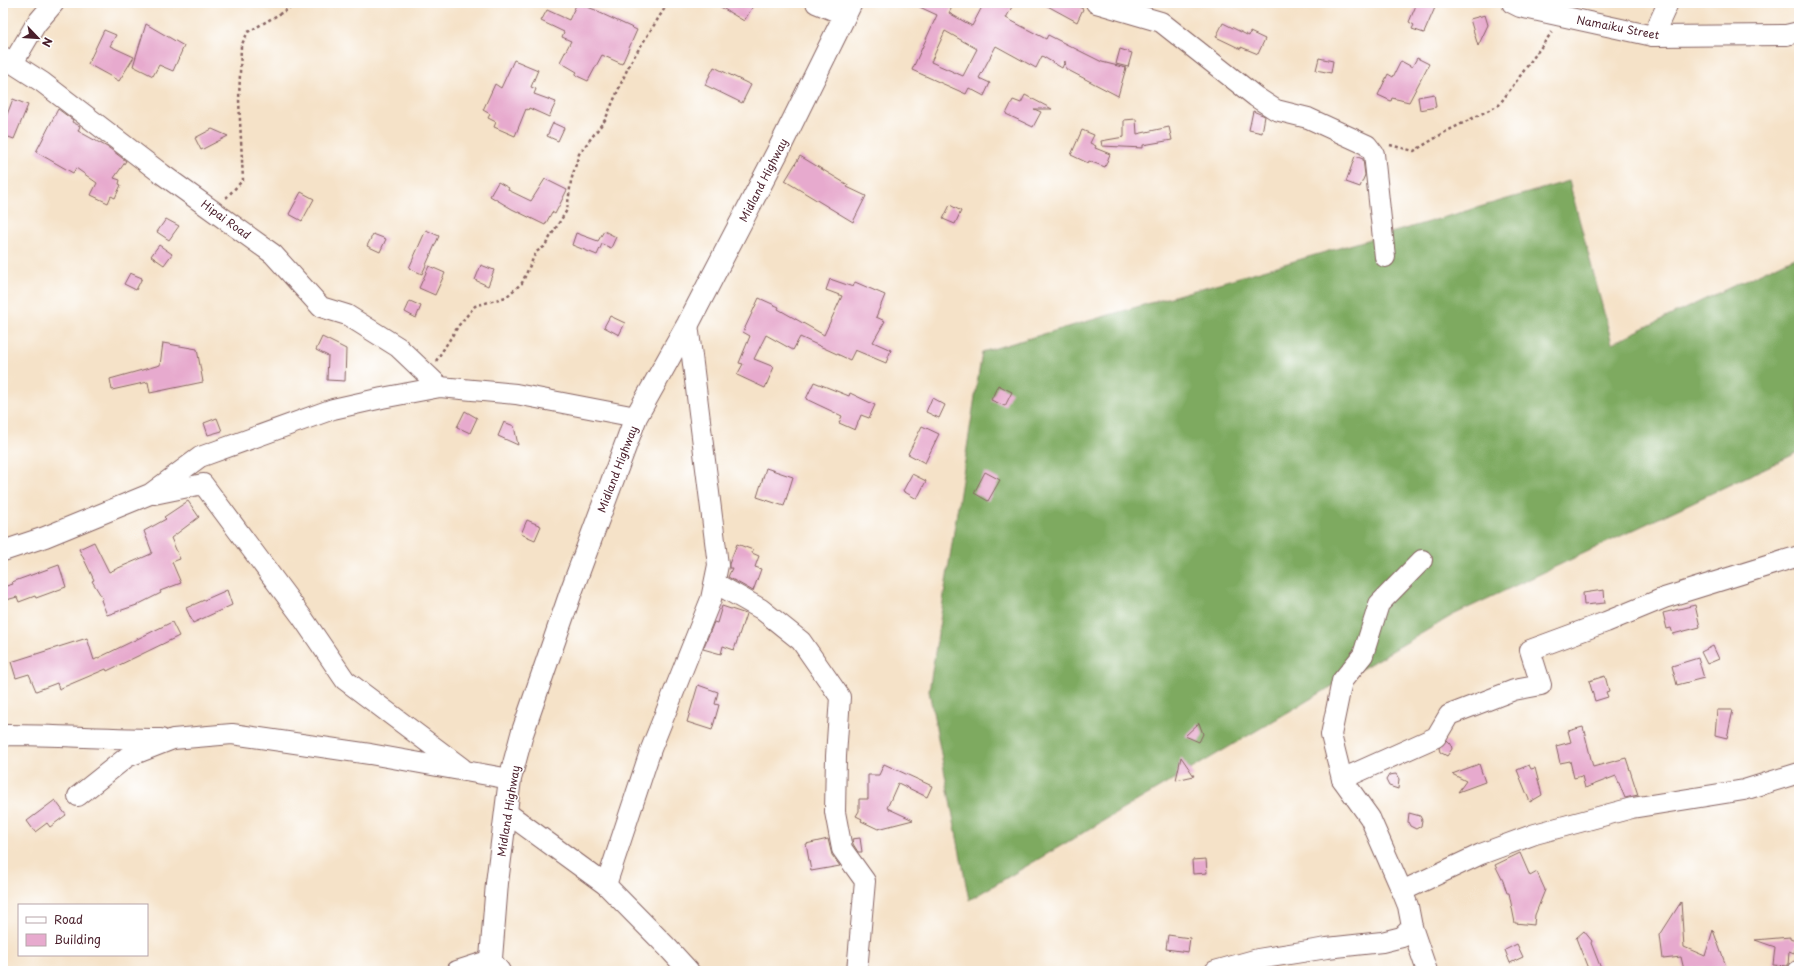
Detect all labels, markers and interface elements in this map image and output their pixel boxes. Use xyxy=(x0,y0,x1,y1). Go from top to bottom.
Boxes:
street label: Namaiku Street xyxy=(1575,11,1661,43)
north arrow xyxy=(18,18,58,58)
text: N xyxy=(38,35,57,50)
street label: Midland Highway xyxy=(735,135,791,225)
street label: Hipai Road xyxy=(198,195,254,243)
street label: Midland Highway xyxy=(593,423,641,515)
street label: Midland Highway xyxy=(492,764,524,858)
legend xyxy=(18,904,148,956)
text: Road xyxy=(54,910,83,928)
text: Building xyxy=(54,930,101,948)

